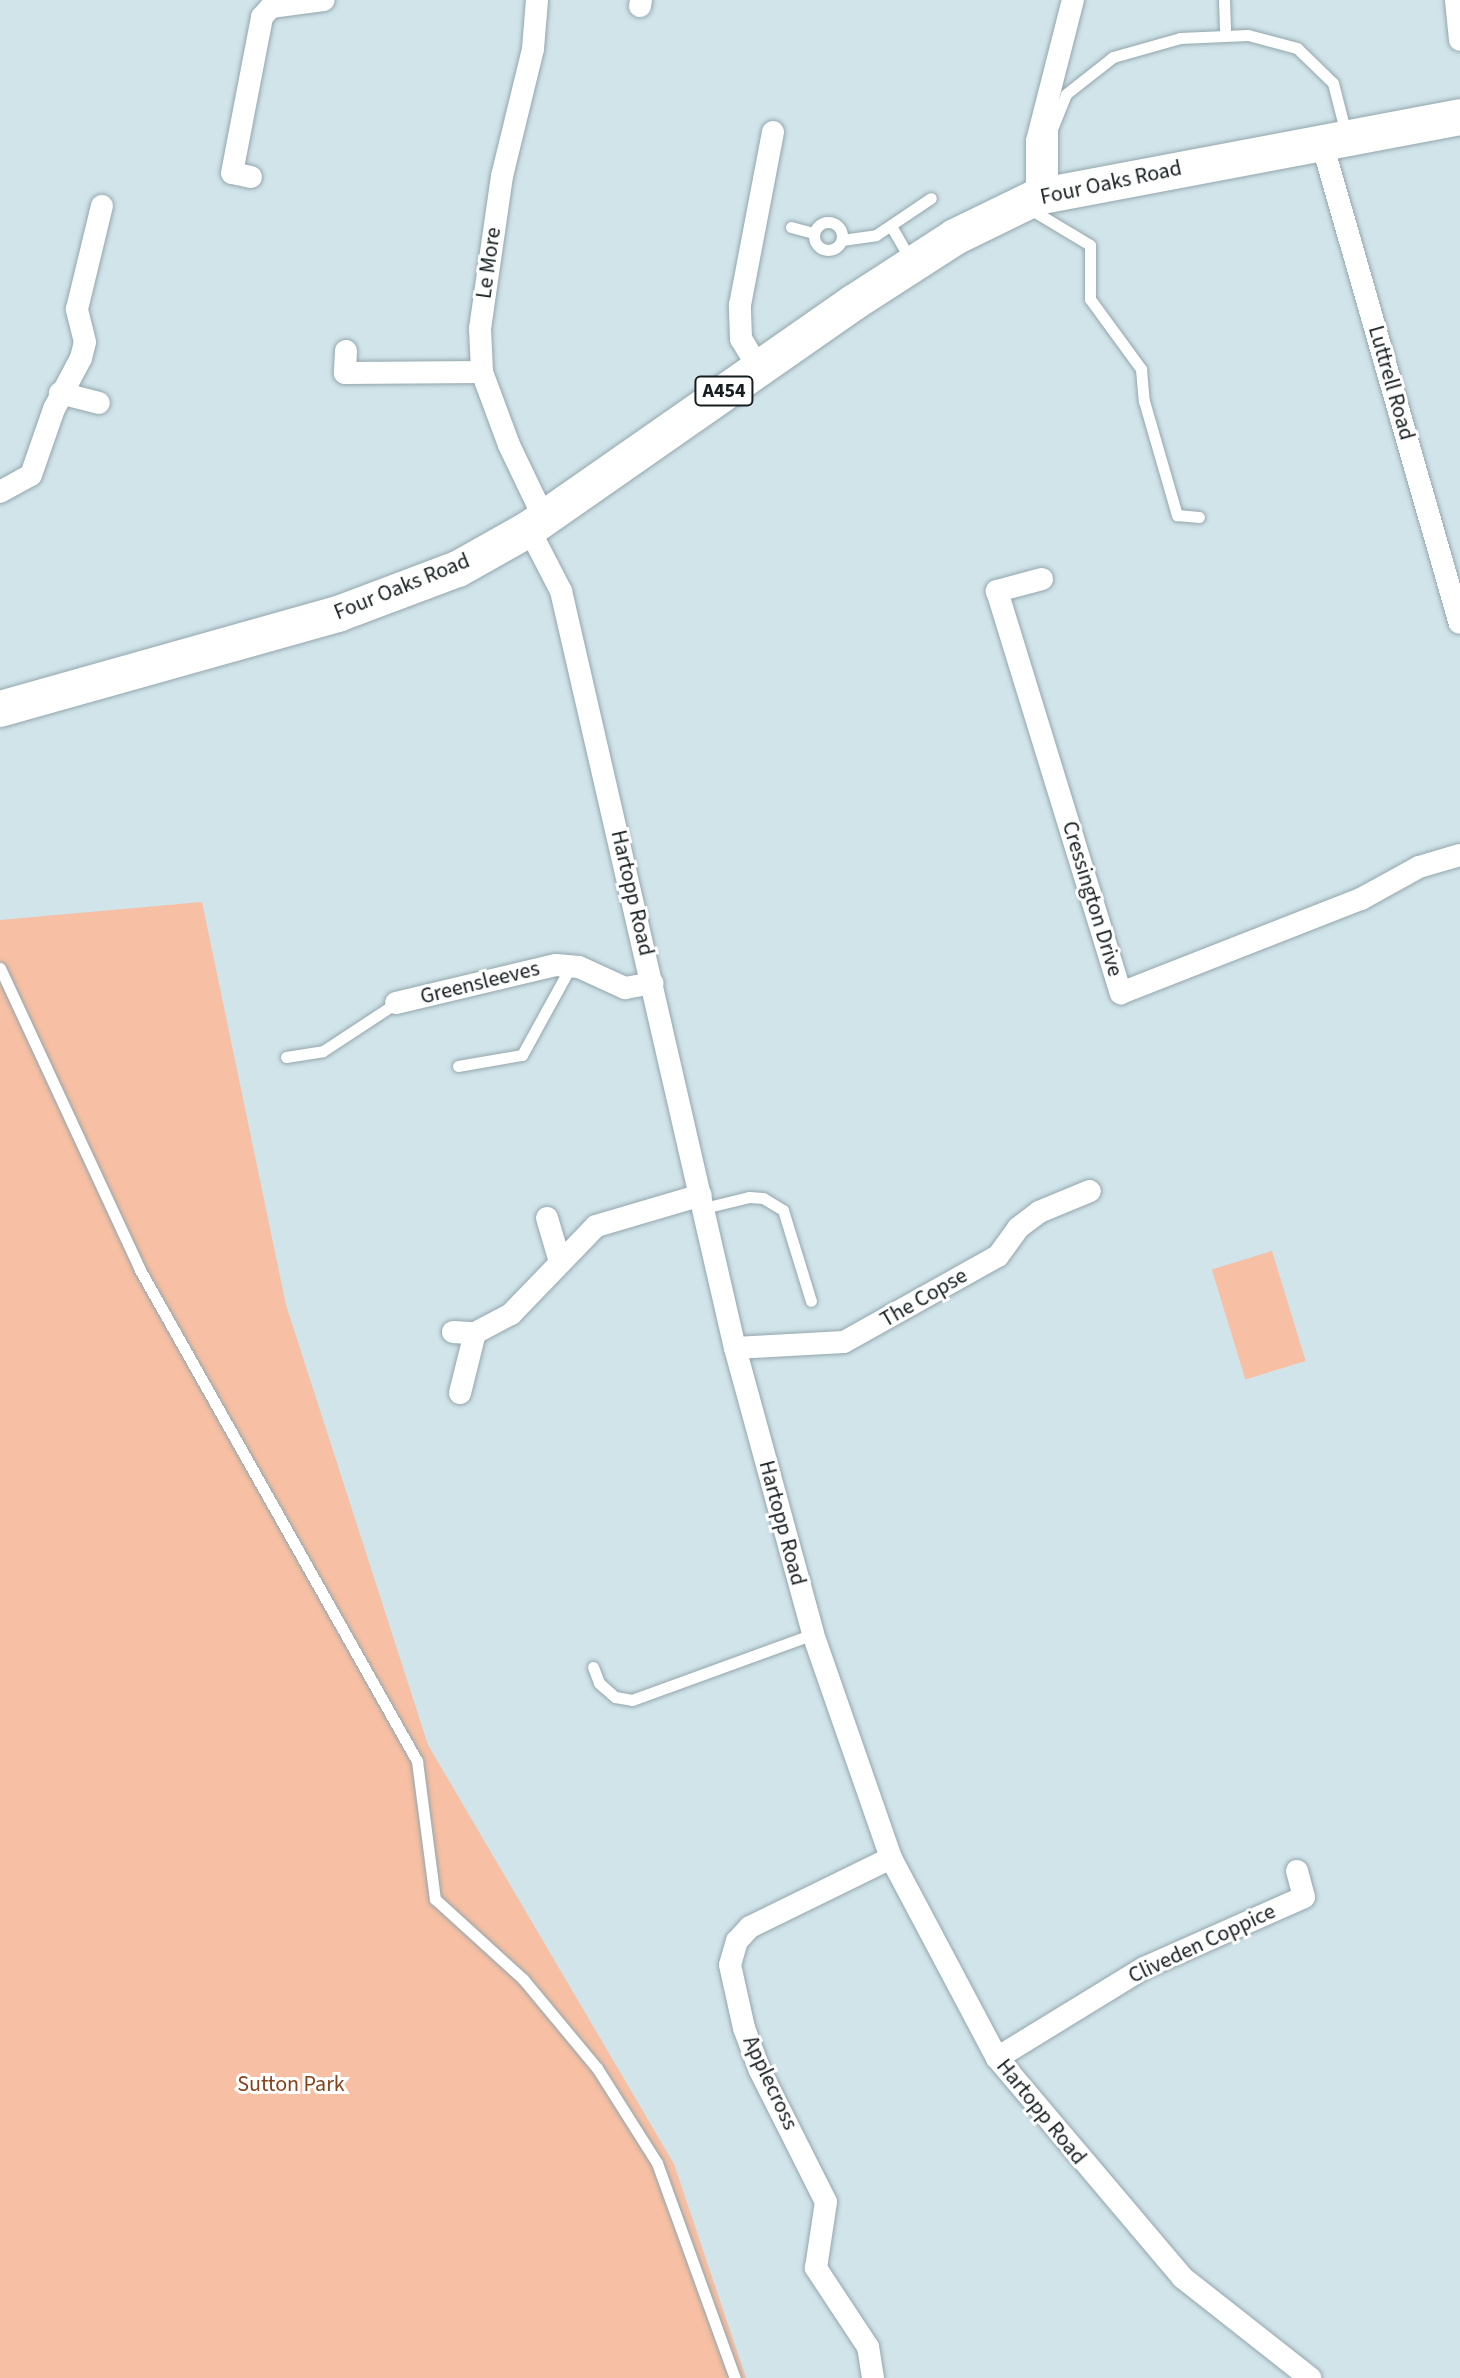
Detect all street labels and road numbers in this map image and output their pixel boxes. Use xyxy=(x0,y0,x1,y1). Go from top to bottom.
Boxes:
street label: Four Oaks Road xyxy=(1038,155,1184,211)
street label: Le More xyxy=(471,226,507,300)
street label: Luttrell Road xyxy=(1362,323,1420,443)
road number: A454 xyxy=(694,375,754,407)
street label: Four Oaks Road xyxy=(330,548,474,626)
street label: Cressington Drive xyxy=(1056,818,1128,980)
street label: Hartopp Road xyxy=(605,828,659,958)
street label: Greensleeves xyxy=(418,955,542,1011)
street label: The Copse xyxy=(876,1263,972,1333)
street label: Hartopp Road xyxy=(753,1458,811,1588)
street label: Cliveden Coppice xyxy=(1124,1898,1280,1990)
street label: Applecross xyxy=(737,2032,803,2134)
street label: Hartopp Road xyxy=(990,2054,1092,2170)

